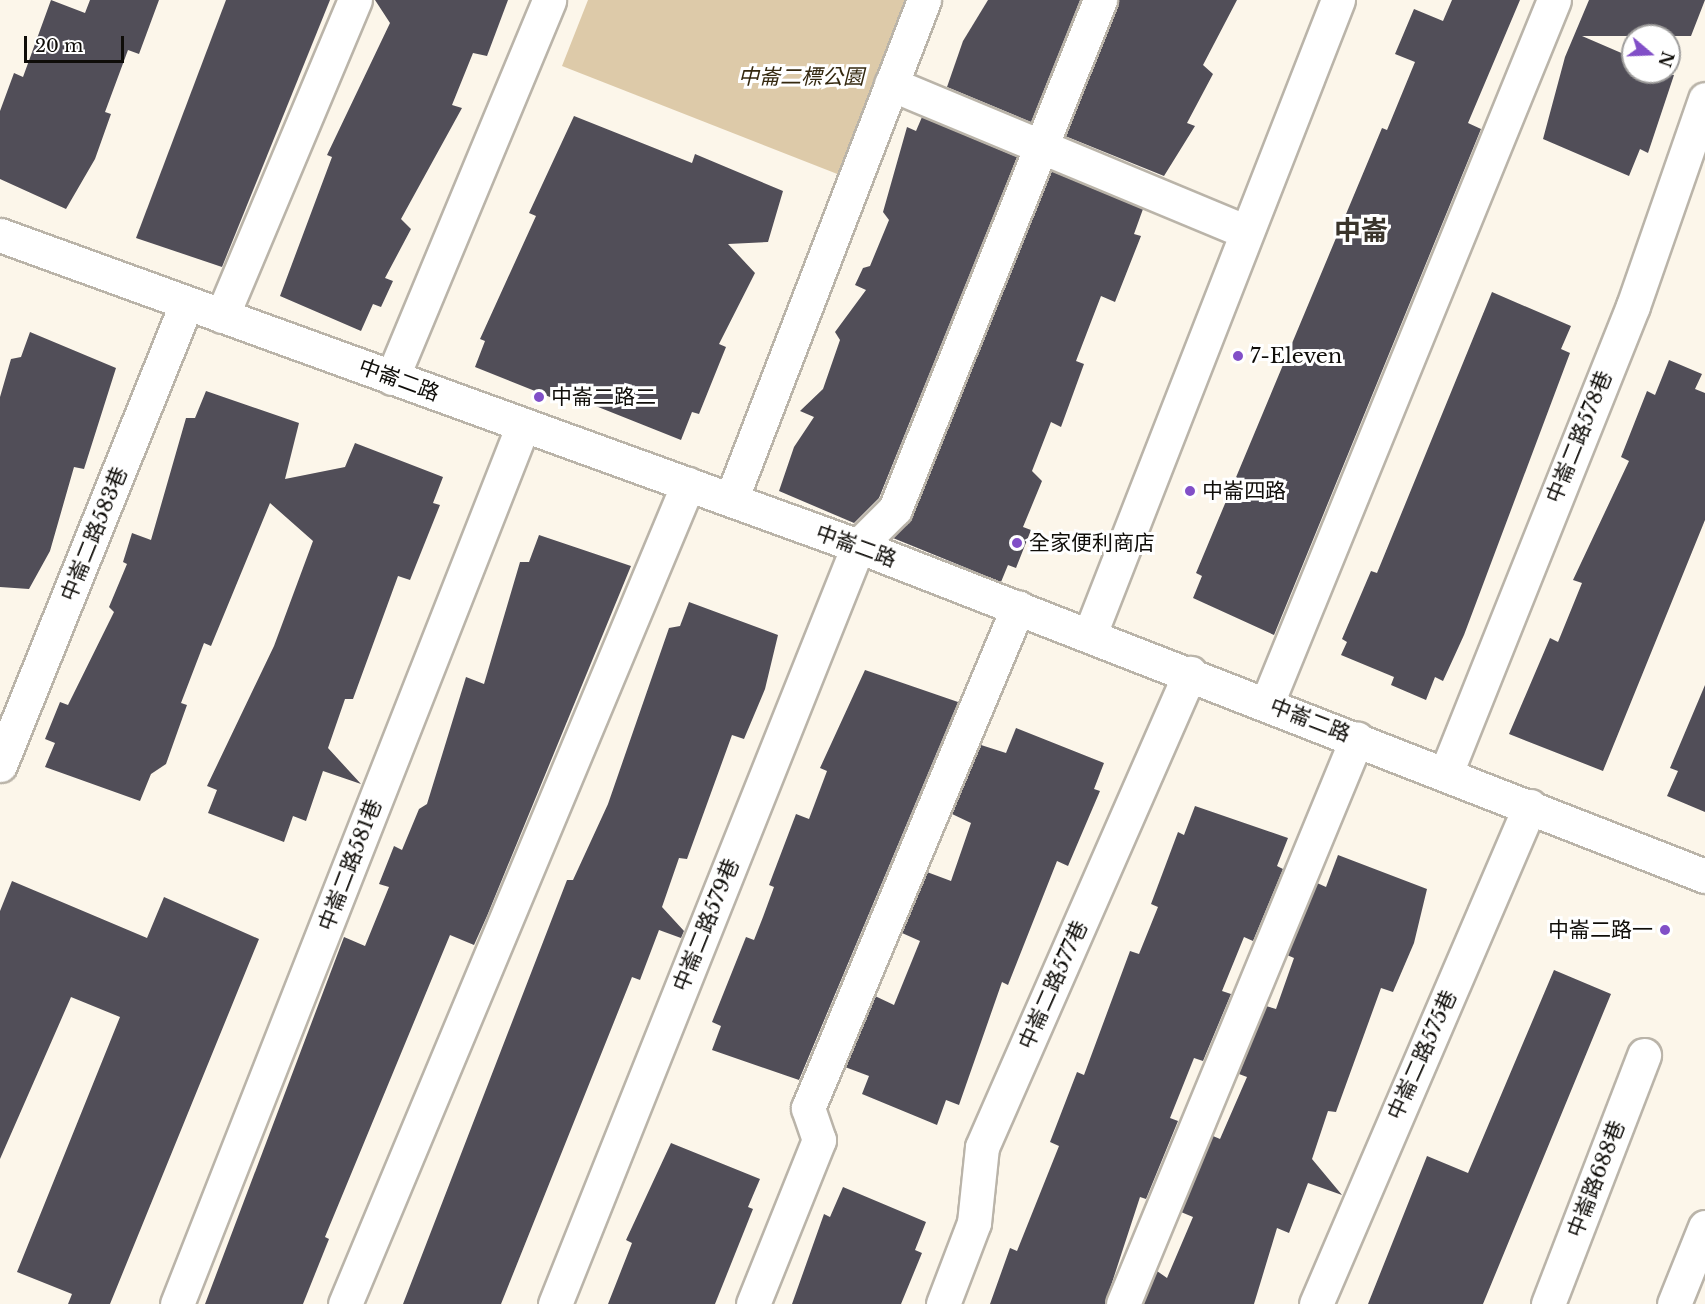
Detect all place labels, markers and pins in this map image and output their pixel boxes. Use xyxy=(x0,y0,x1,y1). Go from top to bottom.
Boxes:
place label: 7-Eleven xyxy=(1250,343,1342,369)
marker: 7-Eleven xyxy=(1231,349,1245,363)
place label: 中崙二路二 xyxy=(551,384,656,410)
marker: 中崙二路二 xyxy=(532,390,546,404)
place label: 中崙四路 xyxy=(1202,478,1286,504)
marker: 中崙四路 xyxy=(1183,484,1197,498)
place label: 全家便利商店 xyxy=(1029,530,1155,556)
marker: 全家便利商店 xyxy=(1010,536,1024,550)
place label: 中崙二路一 xyxy=(1548,917,1653,943)
marker: 中崙二路一 xyxy=(1658,923,1672,937)

